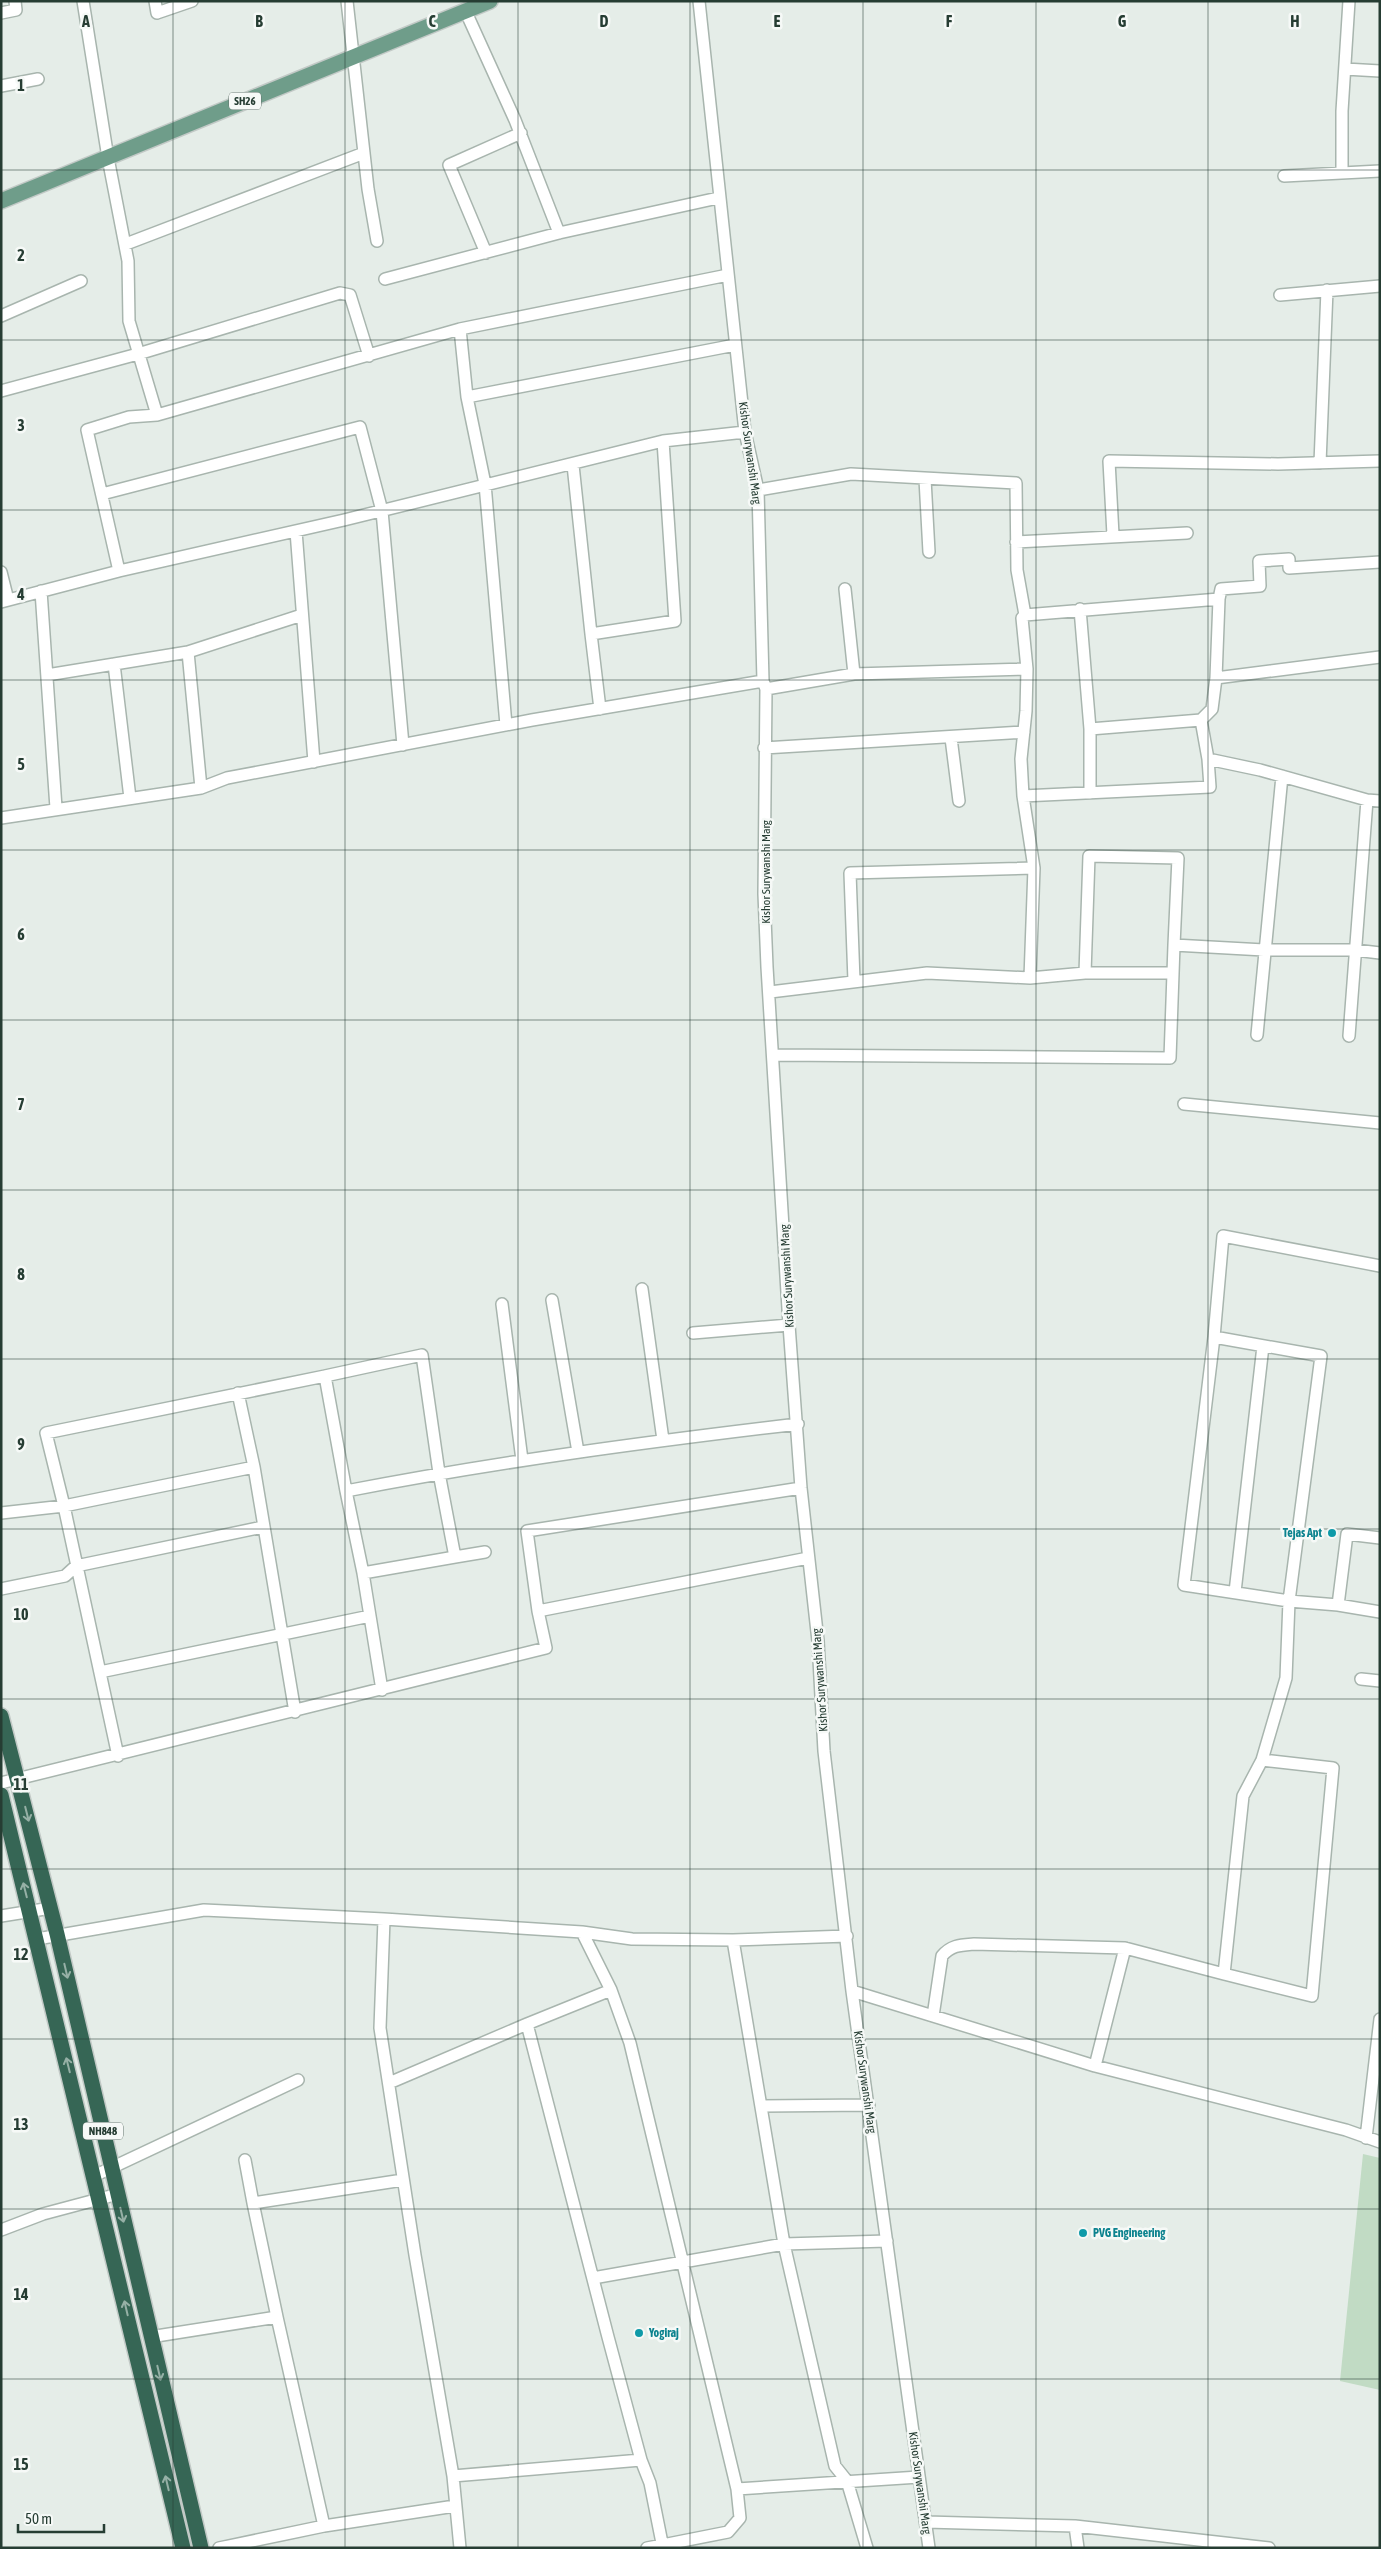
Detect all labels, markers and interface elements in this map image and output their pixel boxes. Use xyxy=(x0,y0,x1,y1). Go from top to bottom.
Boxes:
text: A xyxy=(81,12,90,30)
text: B xyxy=(255,12,263,30)
text: C xyxy=(428,12,436,30)
text: D xyxy=(600,12,609,30)
text: E xyxy=(774,12,781,30)
text: F xyxy=(946,12,953,30)
text: G xyxy=(1118,12,1127,30)
text: H xyxy=(1290,12,1300,30)
text: 1 xyxy=(17,76,25,94)
road number: SH26 xyxy=(229,92,261,110)
text: 2 xyxy=(17,246,25,264)
street label: Kishor Surywanshi Marg xyxy=(736,401,764,506)
text: 3 xyxy=(17,416,25,434)
text: 4 xyxy=(16,585,25,603)
text: 5 xyxy=(17,755,25,773)
street label: Kishor Surywanshi Marg xyxy=(759,819,773,924)
text: 6 xyxy=(17,925,25,943)
text: 7 xyxy=(17,1095,25,1113)
street label: Kishor Surywanshi Marg xyxy=(777,1223,797,1328)
text: 8 xyxy=(17,1265,25,1283)
text: 9 xyxy=(17,1435,25,1453)
place label: Tejas Apt xyxy=(1283,1526,1323,1540)
marker: Tejas Apt xyxy=(1326,1527,1338,1539)
text: 10 xyxy=(13,1605,29,1623)
street label: Kishor Surywanshi Marg xyxy=(809,1627,831,1732)
text: 11 xyxy=(13,1775,29,1793)
one-way arrow xyxy=(22,1805,32,1821)
one-way arrow xyxy=(20,1883,29,1899)
text: 12 xyxy=(13,1945,29,1963)
one-way arrow xyxy=(62,1963,71,1979)
street label: Kishor Surywanshi Marg xyxy=(851,2030,879,2135)
one-way arrow xyxy=(63,2058,72,2074)
text: 13 xyxy=(13,2115,29,2133)
road number: NH848 xyxy=(83,2122,123,2140)
one-way arrow xyxy=(118,2206,127,2222)
place label: PVG Engineering xyxy=(1093,2226,1166,2240)
marker: PVG Engineering xyxy=(1077,2227,1089,2239)
text: 14 xyxy=(13,2285,29,2303)
one-way arrow xyxy=(121,2301,130,2317)
place label: Yogiraj xyxy=(648,2326,679,2340)
marker: Yogiraj xyxy=(633,2327,645,2339)
one-way arrow xyxy=(155,2365,164,2381)
street label: Kishor Surywanshi Marg xyxy=(906,2431,934,2536)
text: 15 xyxy=(13,2455,29,2473)
one-way arrow xyxy=(162,2476,171,2492)
scale bar xyxy=(18,2502,104,2534)
text: 50 m xyxy=(25,2510,52,2527)

